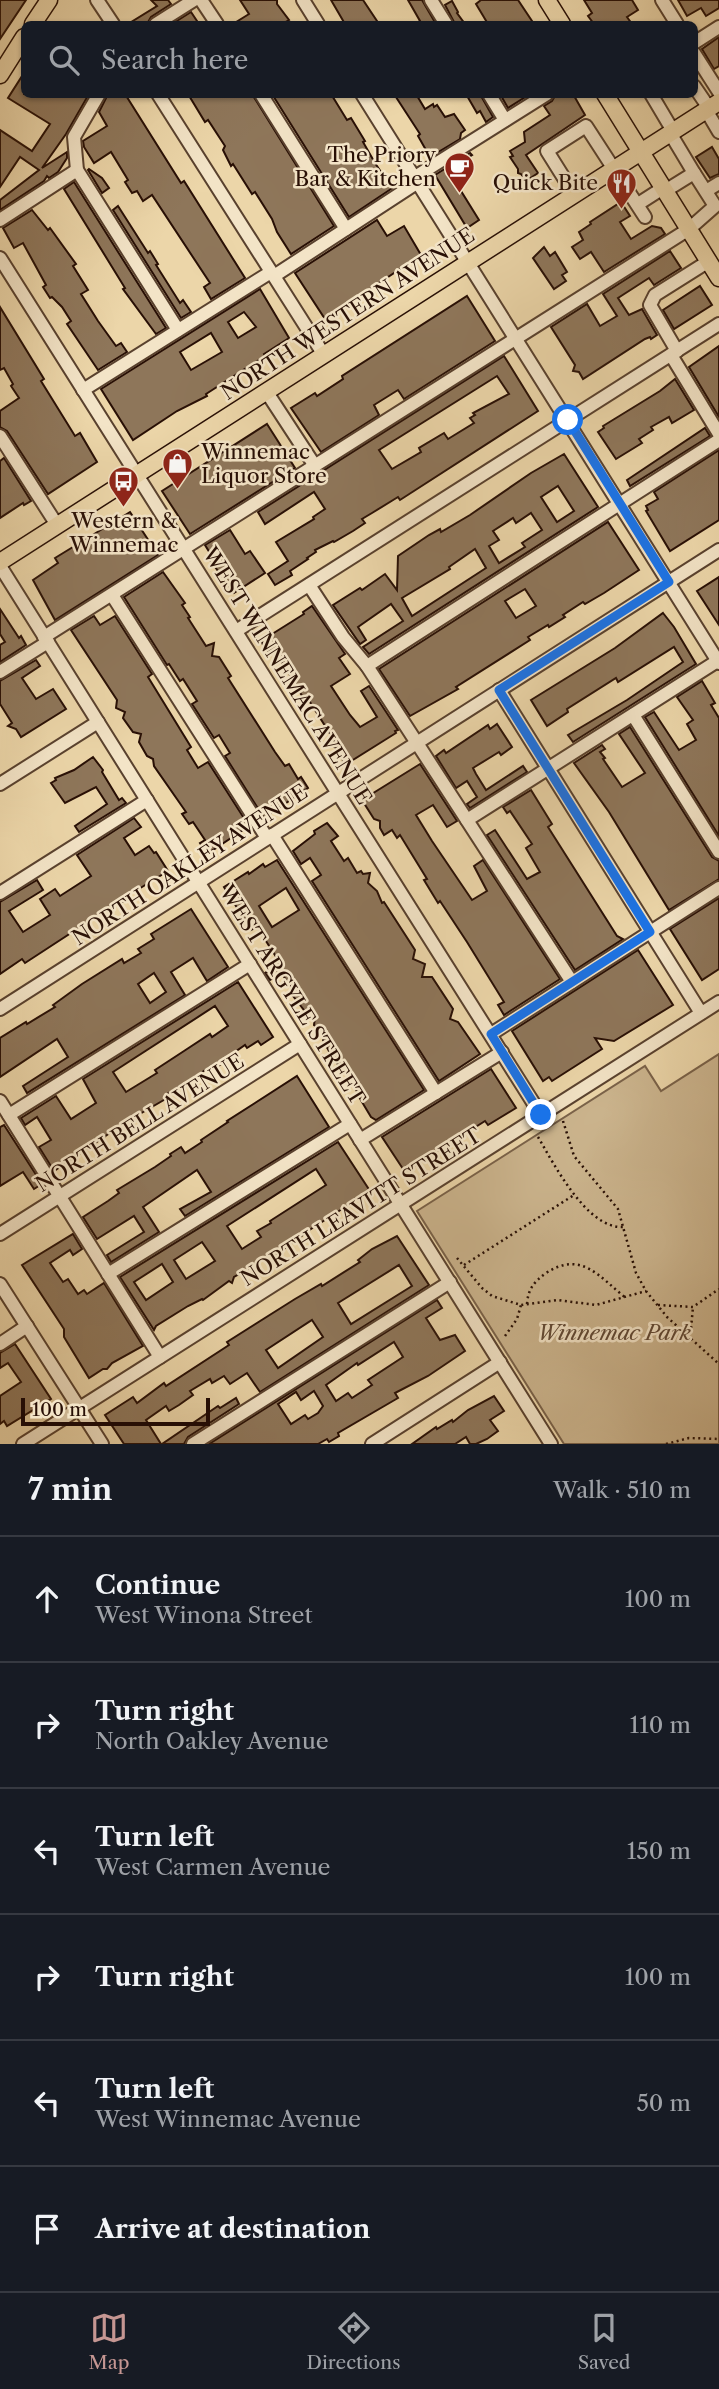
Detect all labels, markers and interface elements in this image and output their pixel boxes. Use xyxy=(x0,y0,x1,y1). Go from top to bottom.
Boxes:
search box xyxy=(21,21,698,98)
icon: search xyxy=(45,41,83,79)
text: Search here xyxy=(101,44,248,76)
place label: The Priory Bar & Kitchen xyxy=(294,142,436,191)
cafe icon: The Priory Bar & Kitchen xyxy=(442,150,476,194)
restaurant icon: Quick Bite xyxy=(604,166,638,210)
place label: Quick Bite xyxy=(493,170,598,195)
street label: NORTH WESTERN AVENUE xyxy=(216,222,479,405)
route start xyxy=(552,404,583,435)
place label: Winnemac Liquor Store xyxy=(200,439,327,488)
shop icon: Winnemac Liquor Store xyxy=(161,447,195,491)
bus stop icon: Western & Winnemac xyxy=(107,464,141,508)
place label: Western & Winnemac xyxy=(68,508,179,557)
street label: WEST WINNEMAC AVENUE xyxy=(197,542,377,809)
street label: NORTH OAKLEY AVENUE xyxy=(67,779,312,950)
street label: WEST ARGYLE STREET xyxy=(214,879,371,1109)
street label: NORTH BELL AVENUE xyxy=(31,1048,249,1197)
route end xyxy=(525,1099,556,1130)
street label: NORTH LEAVITT STREET xyxy=(236,1122,486,1291)
park label: Winnemac Park xyxy=(537,1320,691,1345)
scale bar xyxy=(21,1395,210,1427)
text: 100 m xyxy=(32,1398,87,1421)
text: 7 min xyxy=(28,1471,112,1508)
text: Walk · 510 m xyxy=(553,1476,691,1504)
text: Continue xyxy=(95,1569,220,1601)
icon: ahead xyxy=(28,1580,66,1618)
text: 100 m xyxy=(625,1585,691,1613)
text: West Winona Street xyxy=(95,1601,313,1629)
text: Turn right xyxy=(95,1695,234,1727)
icon: right xyxy=(28,1706,66,1744)
text: 110 m xyxy=(630,1711,691,1739)
text: North Oakley Avenue xyxy=(95,1727,329,1755)
text: Turn left xyxy=(95,1821,214,1853)
icon: left xyxy=(28,1832,66,1870)
text: 150 m xyxy=(627,1837,691,1865)
text: West Carmen Avenue xyxy=(95,1853,330,1881)
icon: right xyxy=(28,1958,66,1996)
text: Turn right xyxy=(95,1961,234,1993)
text: 100 m xyxy=(625,1963,691,1991)
text: Turn left xyxy=(95,2073,214,2105)
icon: left xyxy=(28,2084,66,2122)
text: 50 m xyxy=(636,2089,691,2117)
text: West Winnemac Avenue xyxy=(95,2105,361,2133)
icon: arrive xyxy=(28,2210,66,2248)
text: Arrive at destination xyxy=(95,2213,370,2245)
tab: Map xyxy=(89,2309,129,2374)
tab: Directions xyxy=(307,2309,400,2374)
tab: Saved xyxy=(578,2309,630,2374)

